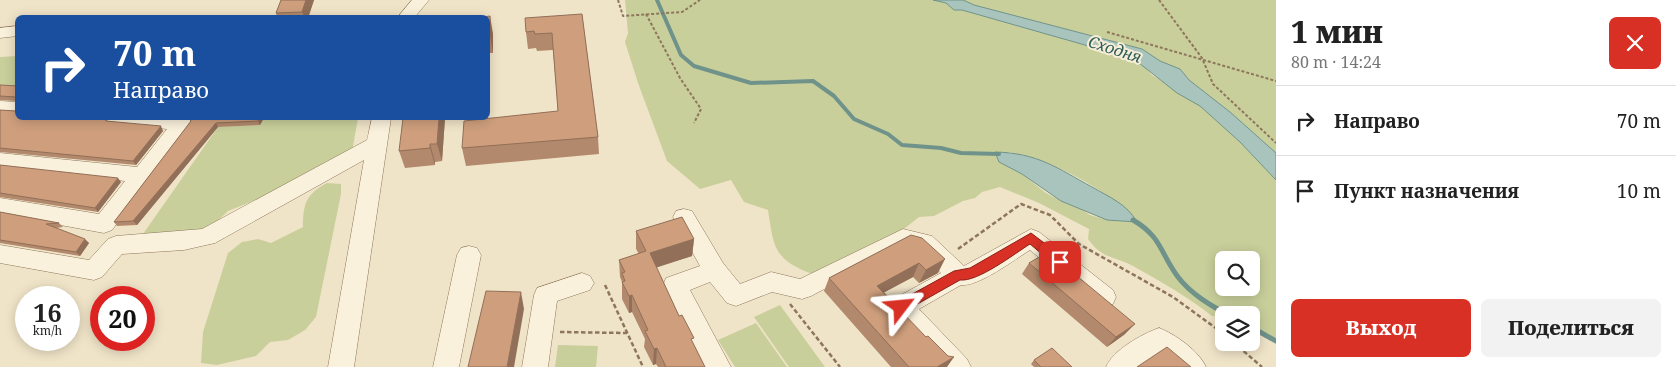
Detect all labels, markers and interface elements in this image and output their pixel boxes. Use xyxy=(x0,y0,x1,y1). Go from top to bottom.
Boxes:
text: 1 мин xyxy=(1291,11,1383,52)
button: close xyxy=(1609,17,1661,69)
text: 70 m xyxy=(113,29,196,76)
water label: Сходня xyxy=(1085,30,1145,68)
icon: right xyxy=(30,35,95,100)
text: 80 m · 14:24 xyxy=(1291,51,1381,73)
text: Направо xyxy=(113,74,209,104)
icon: right xyxy=(1291,107,1319,135)
text: Направо xyxy=(1334,108,1420,134)
text: 70 m xyxy=(1617,108,1661,134)
icon: arrive xyxy=(1291,177,1319,205)
text: Пункт назначения xyxy=(1334,178,1519,204)
text: 10 m xyxy=(1617,178,1661,204)
pin xyxy=(1039,241,1081,283)
icon: arrive xyxy=(1046,248,1074,276)
map controls xyxy=(1215,251,1260,351)
button: search xyxy=(1215,251,1260,296)
position arrow xyxy=(874,280,926,332)
speed limit sign: 20 xyxy=(90,286,155,351)
text: 16 xyxy=(33,295,62,329)
button: Выход xyxy=(1291,299,1471,357)
button: Поделиться xyxy=(1481,299,1661,357)
button: layers xyxy=(1215,306,1260,351)
text: km/h xyxy=(33,322,62,339)

